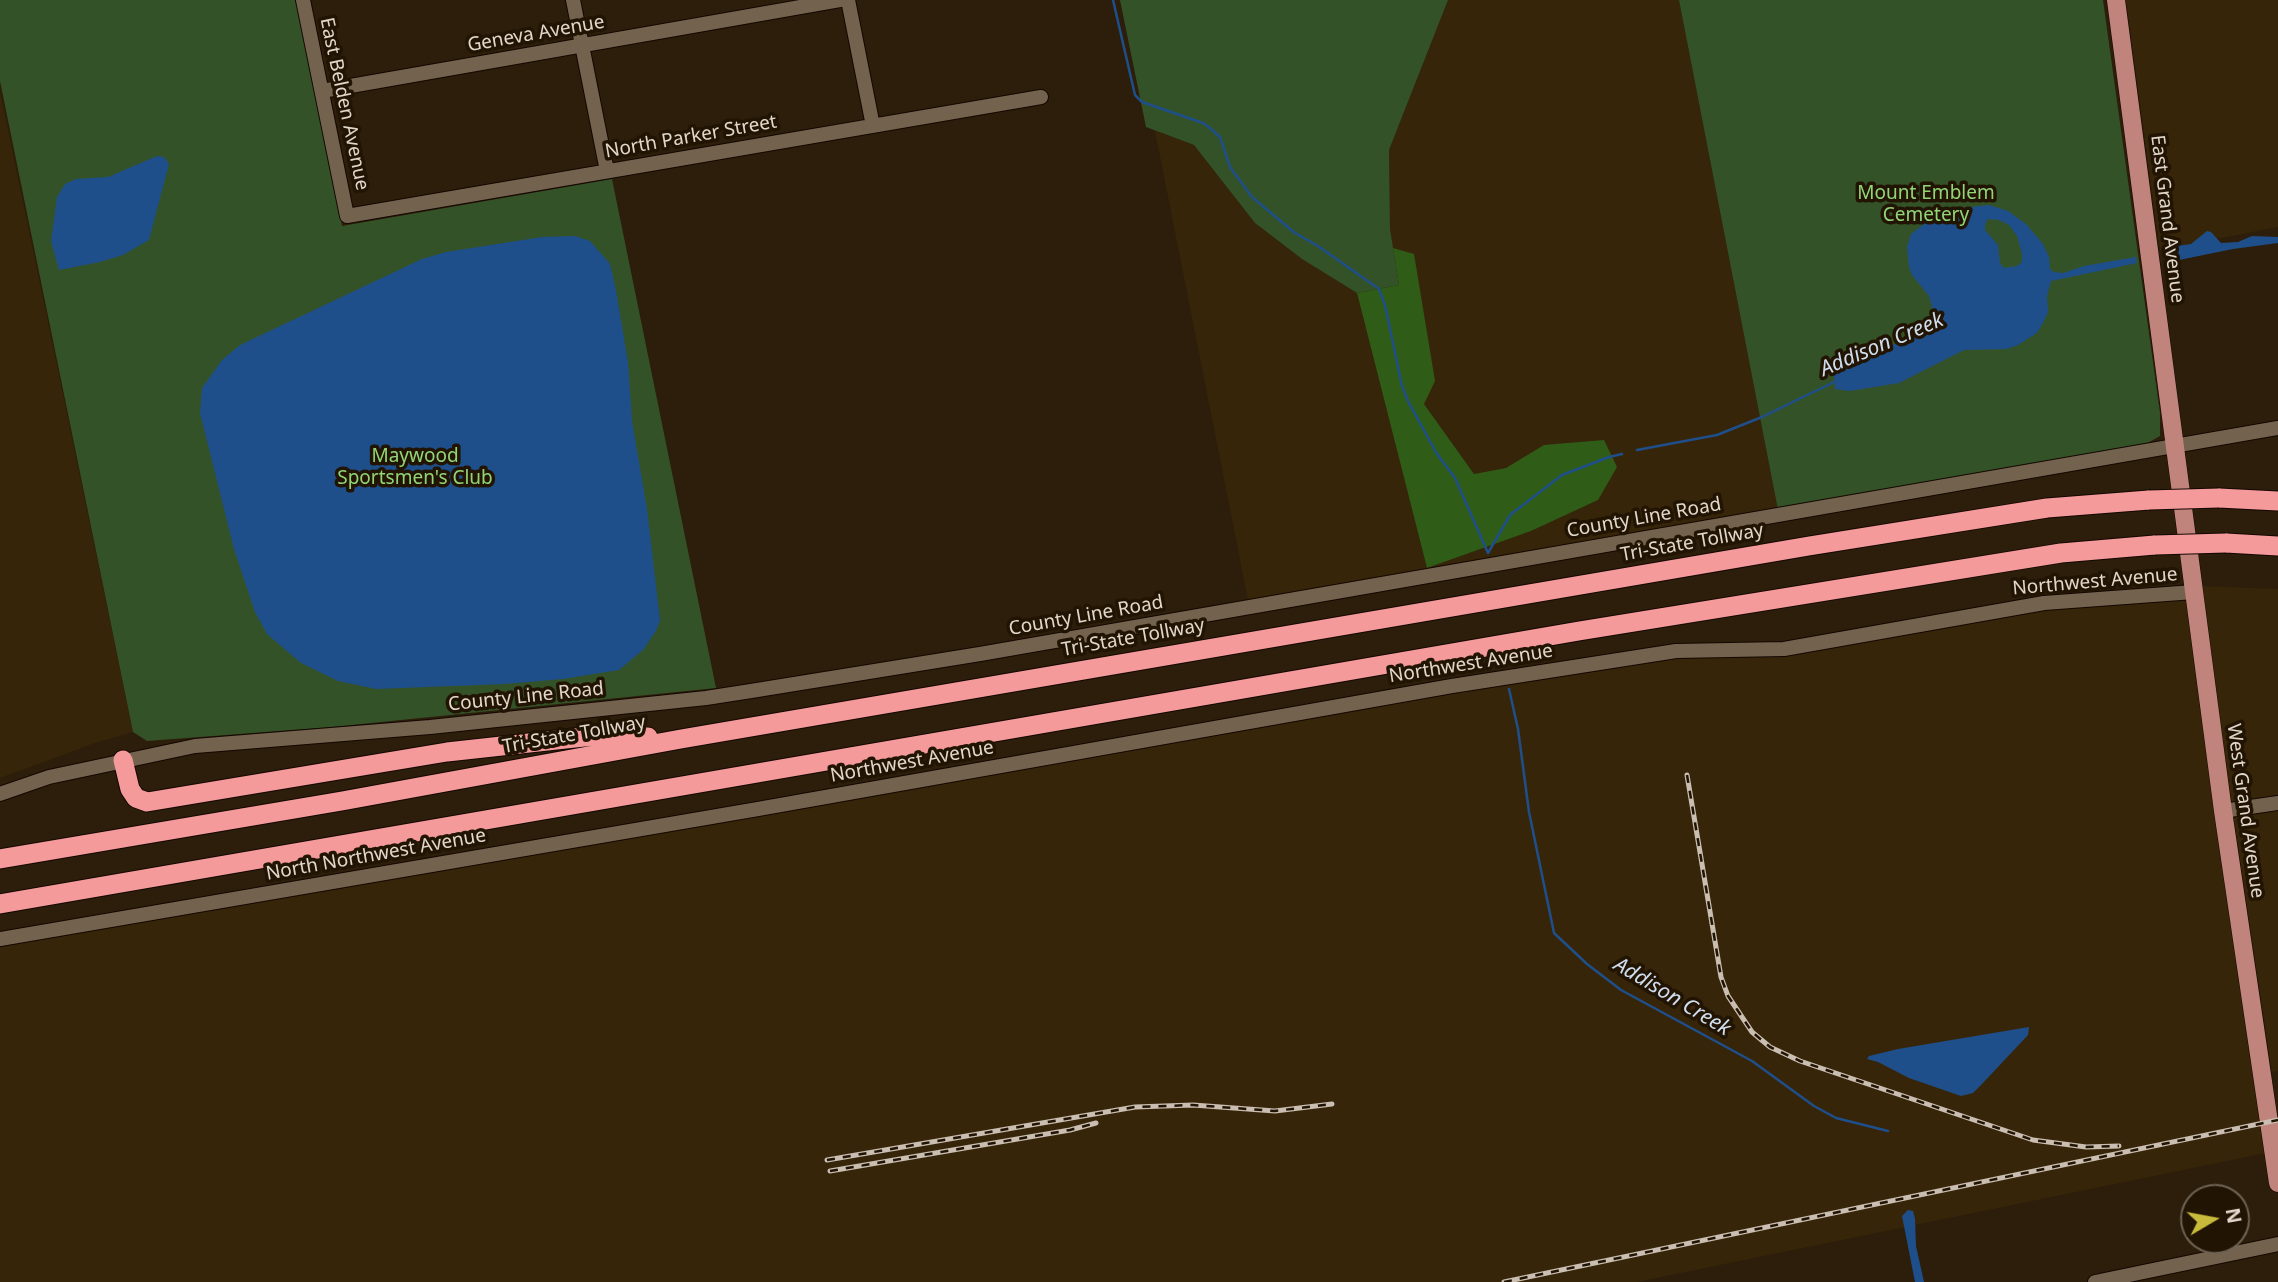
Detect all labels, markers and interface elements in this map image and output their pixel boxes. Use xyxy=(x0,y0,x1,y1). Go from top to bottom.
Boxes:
street label: Geneva Avenue xyxy=(466,11,606,57)
street label: East Belden Avenue xyxy=(315,16,373,192)
street label: North Parker Street xyxy=(603,111,779,163)
street label: East Grand Avenue xyxy=(2145,134,2189,304)
park label: Mount Emblem Cemetery xyxy=(1857,183,1995,227)
water label: Addison Creek xyxy=(1816,308,1948,382)
park label: Maywood Sportsmen's Club xyxy=(337,446,493,490)
street label: County Line Road xyxy=(1565,493,1723,543)
street label: Tri-State Tollway xyxy=(1619,519,1765,567)
street label: Northwest Avenue xyxy=(2012,563,2178,601)
street label: County Line Road xyxy=(1007,591,1165,641)
street label: Tri-State Tollway xyxy=(1060,614,1206,662)
street label: Northwest Avenue xyxy=(1387,640,1555,688)
street label: County Line Road xyxy=(447,677,605,717)
street label: Tri-State Tollway xyxy=(501,711,647,759)
street label: West Grand Avenue xyxy=(2221,722,2269,900)
street label: Northwest Avenue xyxy=(828,736,996,788)
street label: North Northwest Avenue xyxy=(264,824,488,886)
water label: Addison Creek xyxy=(1609,952,1735,1042)
north arrow xyxy=(2180,1184,2250,1254)
text: N xyxy=(2220,1206,2248,1226)

